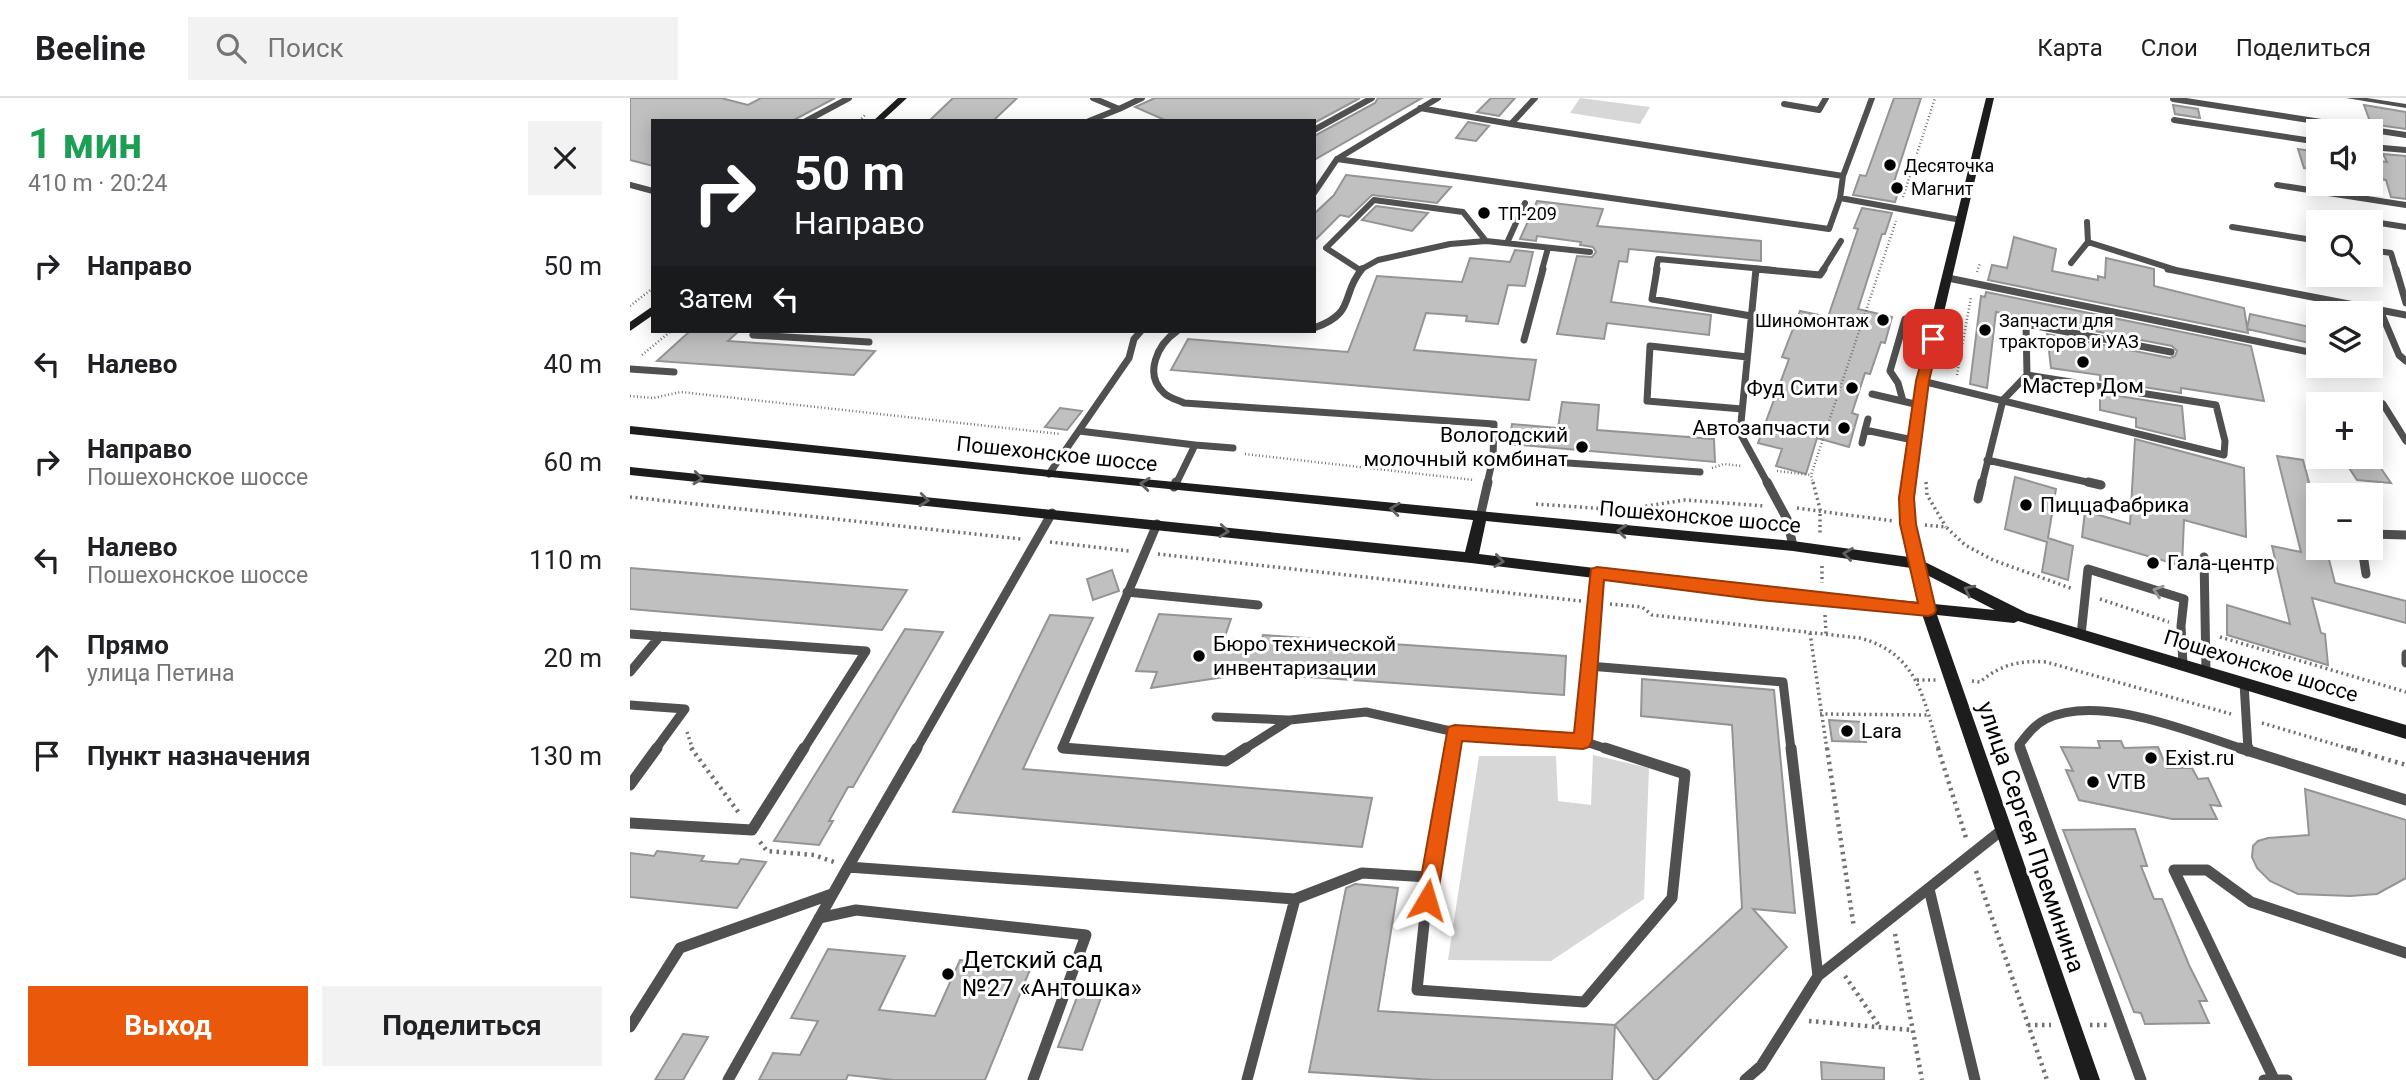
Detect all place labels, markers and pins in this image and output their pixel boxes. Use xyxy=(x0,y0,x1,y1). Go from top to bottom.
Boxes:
place label: Десяточка xyxy=(1904,155,1994,176)
marker: Десяточка xyxy=(1882,157,1898,173)
place label: Магнит xyxy=(1911,178,1974,199)
marker: Магнит xyxy=(1889,180,1905,196)
place label: ТП-209 xyxy=(1498,203,1557,224)
marker: ТП-209 xyxy=(1476,205,1492,221)
pin xyxy=(1903,309,1963,369)
place label: Шиномонтаж xyxy=(1755,310,1869,331)
place label: Запчасти для тракторов и УАЗ xyxy=(1999,310,2139,352)
marker: Шиномонтаж xyxy=(1875,312,1891,328)
marker: Запчасти для тракторов и УАЗ xyxy=(1977,322,1993,338)
marker: Мастер Дом xyxy=(2075,354,2091,370)
place label: Мастер Дом xyxy=(2022,374,2144,398)
place label: Фуд Сити xyxy=(1747,376,1838,400)
marker: Фуд Сити xyxy=(1844,380,1860,396)
place label: Автозапчасти xyxy=(1693,416,1830,440)
marker: Автозапчасти xyxy=(1836,420,1852,436)
place label: Вологодский молочный комбинат xyxy=(1364,423,1568,471)
marker: Вологодский молочный комбинат xyxy=(1574,439,1590,455)
place label: ПиццаФабрика xyxy=(2040,493,2189,517)
marker: ПиццаФабрика xyxy=(2018,497,2034,513)
place label: Гала-центр xyxy=(2167,551,2275,575)
marker: Гала-центр xyxy=(2145,555,2161,571)
place label: Бюро технической инвентаризации xyxy=(1213,632,1396,680)
marker: Бюро технической инвентаризации xyxy=(1191,648,1207,664)
place label: Lara xyxy=(1861,719,1902,743)
marker: Lara xyxy=(1839,723,1855,739)
place label: Exist.ru xyxy=(2165,746,2234,770)
marker: Exist.ru xyxy=(2143,750,2159,766)
place label: VTB xyxy=(2107,770,2146,794)
marker: VTB xyxy=(2085,774,2101,790)
place label: Детский сад №27 «Антошка» xyxy=(962,946,1142,1002)
marker: Детский сад №27 «Антошка» xyxy=(940,966,956,982)

